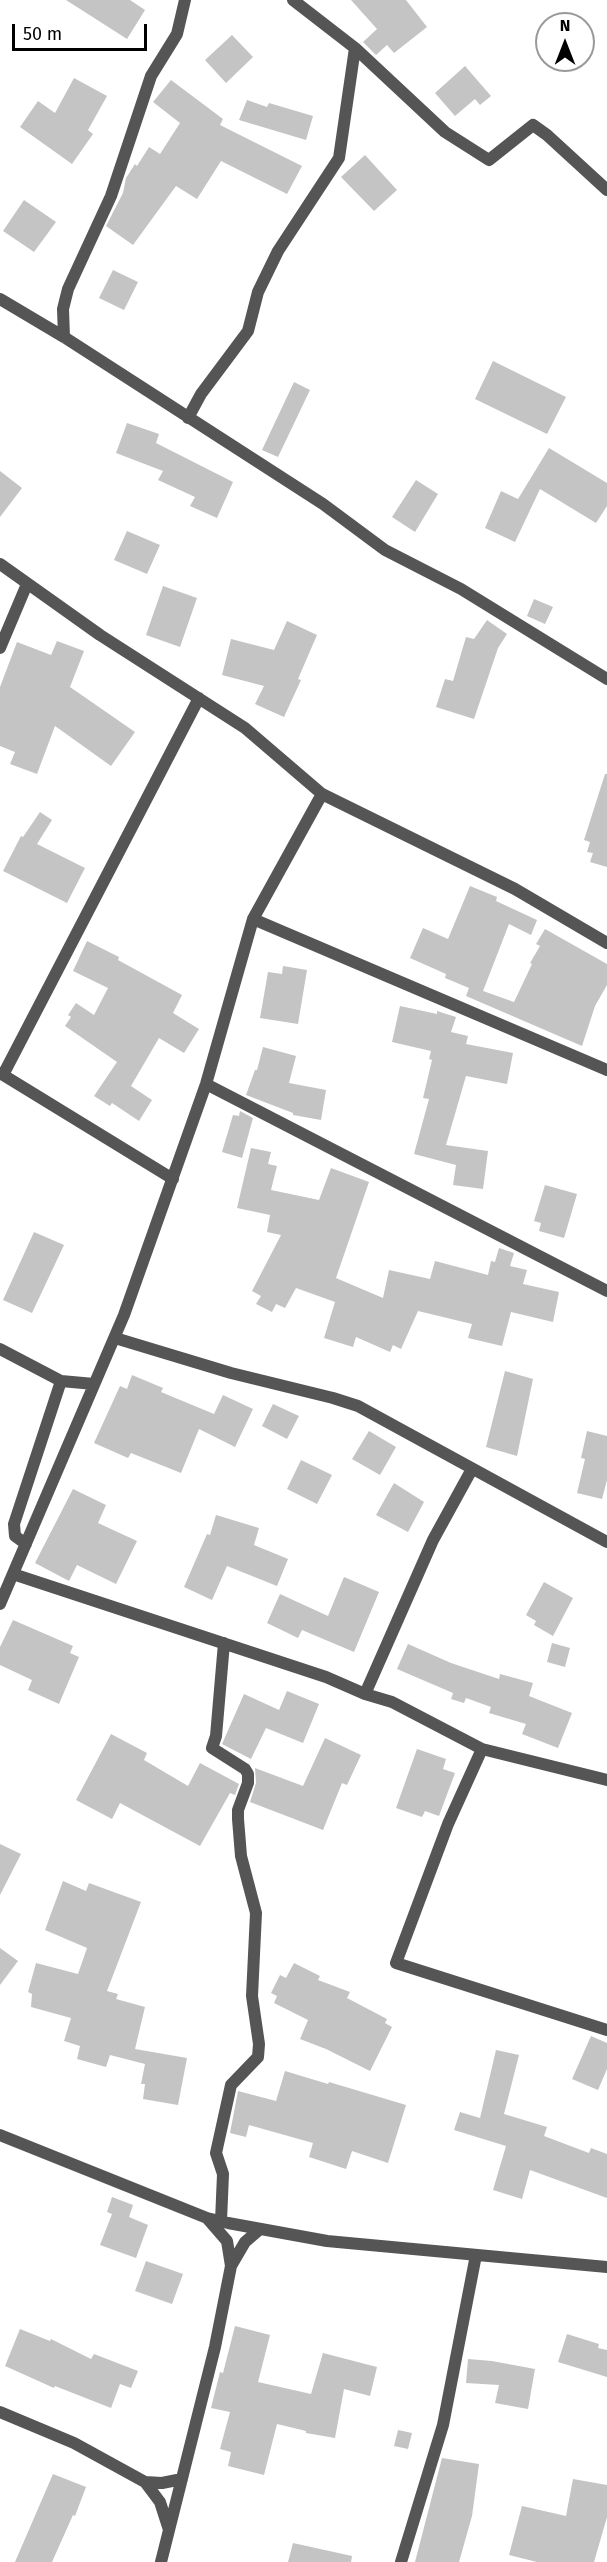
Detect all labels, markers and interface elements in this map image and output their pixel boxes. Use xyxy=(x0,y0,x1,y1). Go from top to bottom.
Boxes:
scale bar xyxy=(15,12,150,50)
north arrow xyxy=(535,12,595,72)
text: N xyxy=(560,16,570,35)
text: 50 m xyxy=(23,23,62,45)

